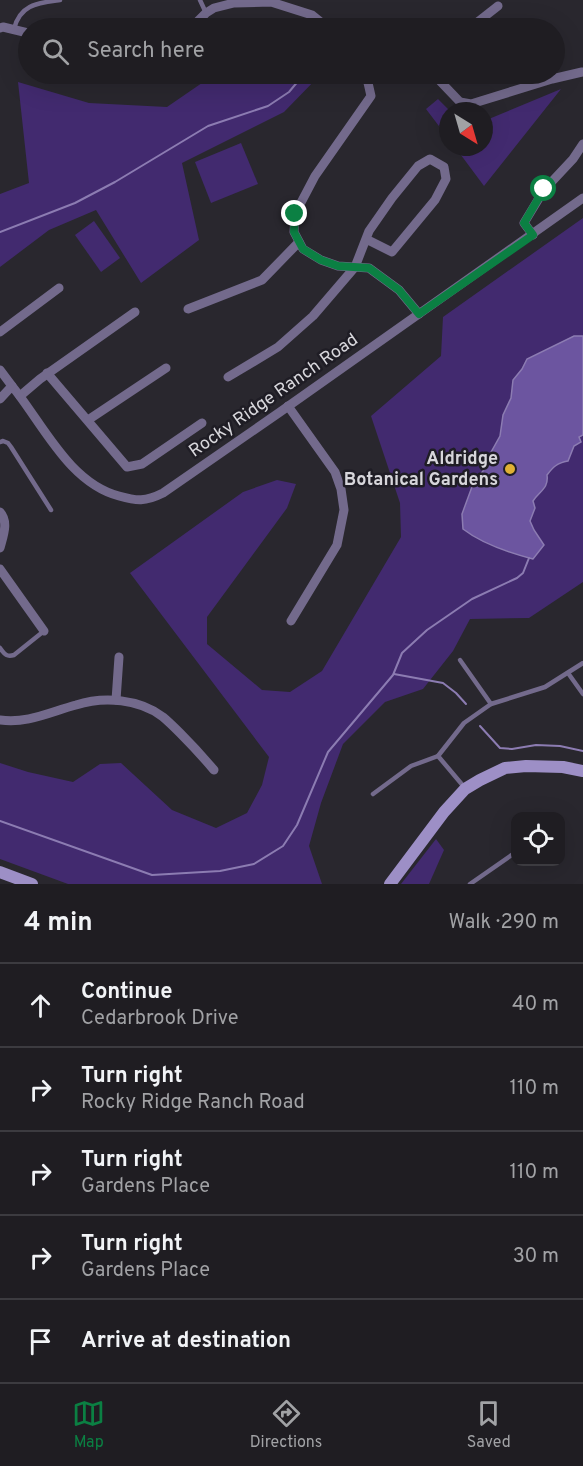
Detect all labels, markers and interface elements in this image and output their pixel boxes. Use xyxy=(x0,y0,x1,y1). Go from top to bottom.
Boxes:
search box xyxy=(18,18,565,84)
icon: search xyxy=(39,35,72,68)
text: Search here xyxy=(87,38,205,65)
north arrow xyxy=(439,102,493,156)
route start xyxy=(530,175,556,201)
route end xyxy=(281,200,307,226)
street label: Rocky Ridge Ranch Road xyxy=(185,329,363,463)
place label: Aldridge Botanical Gardens xyxy=(344,448,498,492)
marker: Aldridge Botanical Gardens xyxy=(503,462,517,476)
map controls xyxy=(511,812,565,866)
button: locate xyxy=(511,812,565,866)
text: 4 min xyxy=(24,907,93,940)
text: Walk · 290 m xyxy=(448,910,559,936)
text: Continue xyxy=(81,979,172,1006)
icon: ahead xyxy=(24,989,57,1022)
text: 40 m xyxy=(512,992,559,1018)
text: Cedarbrook Drive xyxy=(81,1006,239,1032)
text: Turn right xyxy=(81,1063,183,1090)
icon: right xyxy=(24,1073,57,1106)
text: 110 m xyxy=(510,1076,559,1102)
text: Rocky Ridge Ranch Road xyxy=(81,1090,305,1116)
text: Turn right xyxy=(81,1147,183,1174)
icon: right xyxy=(24,1157,57,1190)
text: 110 m xyxy=(510,1160,559,1186)
text: Gardens Place xyxy=(81,1174,210,1200)
text: Turn right xyxy=(81,1231,183,1258)
icon: right xyxy=(24,1241,57,1274)
text: 30 m xyxy=(513,1244,559,1270)
text: Gardens Place xyxy=(81,1258,210,1284)
icon: arrive xyxy=(24,1325,57,1358)
text: Arrive at destination xyxy=(81,1328,291,1355)
tab: Map xyxy=(72,1397,105,1453)
tab: Directions xyxy=(250,1397,322,1453)
tab: Saved xyxy=(467,1397,511,1453)

